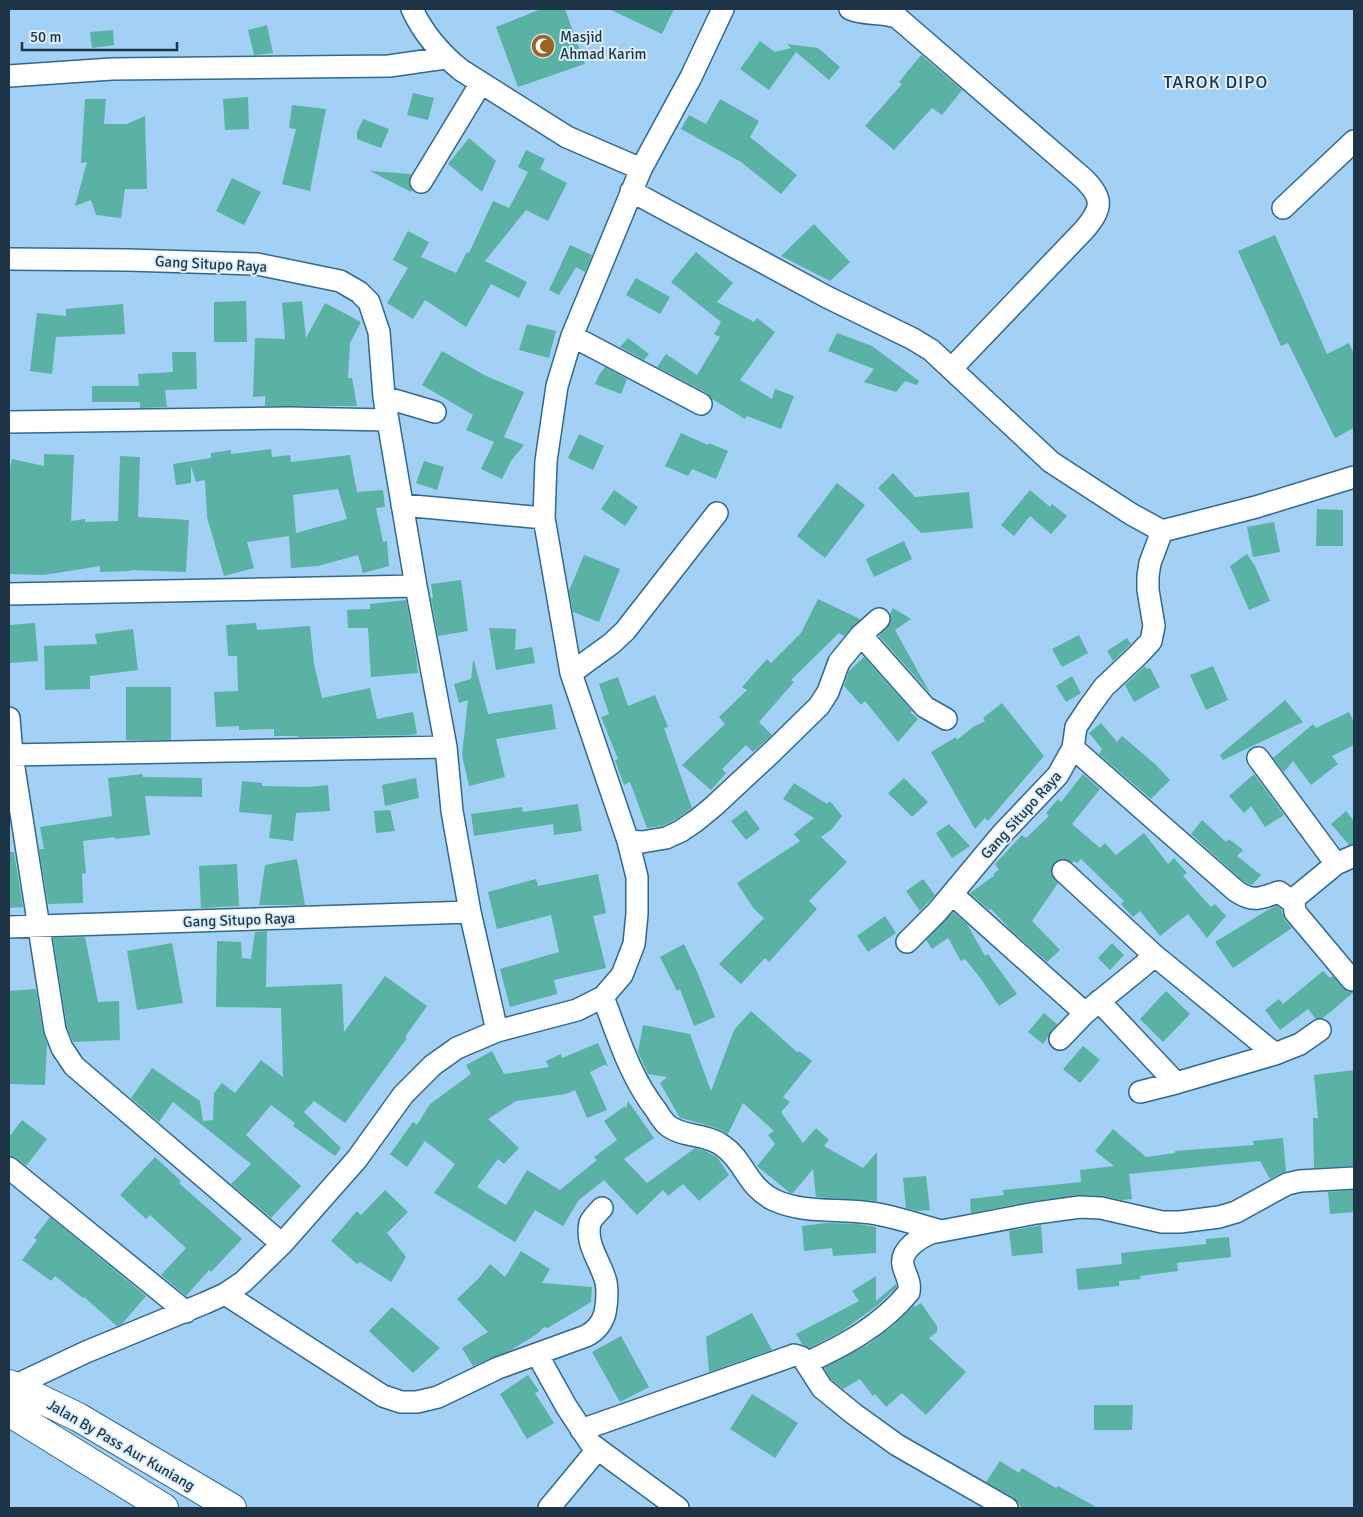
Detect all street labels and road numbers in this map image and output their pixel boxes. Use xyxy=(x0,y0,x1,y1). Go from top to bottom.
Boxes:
street label: Gang Situpo Raya xyxy=(154,252,268,276)
street label: Gang Situpo Raya xyxy=(977,767,1065,863)
street label: Gang Situpo Raya xyxy=(183,909,295,931)
street label: Jalan By Pass Aur Kuniang xyxy=(44,1395,198,1495)

